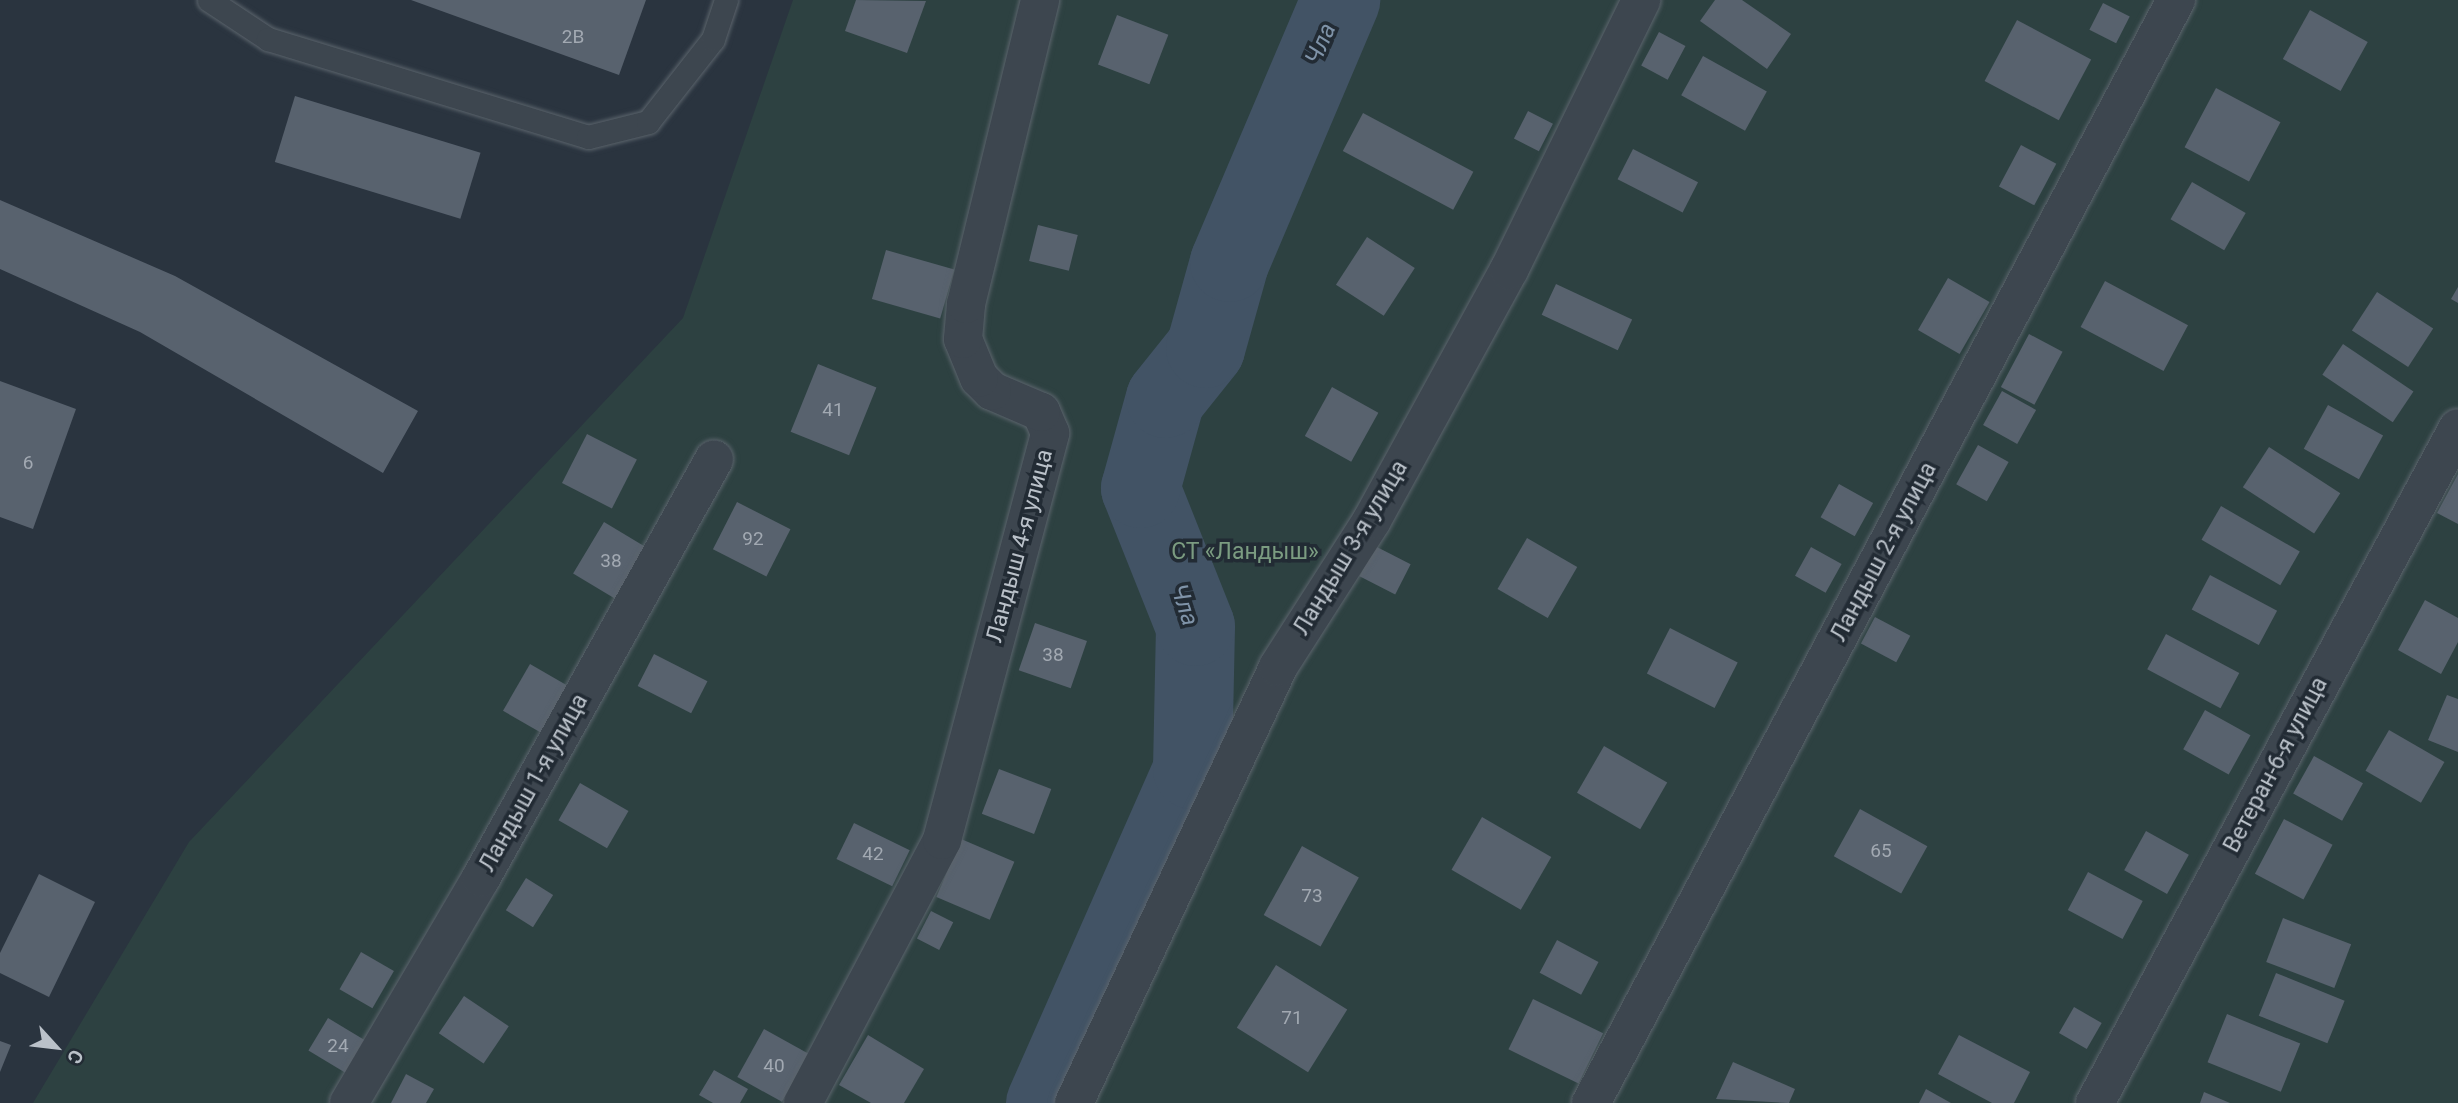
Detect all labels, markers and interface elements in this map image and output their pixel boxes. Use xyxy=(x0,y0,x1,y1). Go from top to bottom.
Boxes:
water label: Чла xyxy=(1299,19,1343,69)
house number: 2В xyxy=(562,26,584,48)
house number: 41 xyxy=(822,399,844,421)
street label: Ландыш 4-я улица xyxy=(981,446,1059,646)
house number: 6 xyxy=(23,452,33,474)
street label: Ландыш 3-я улица xyxy=(1288,456,1414,640)
street label: Ландыш 2-я улица xyxy=(1825,458,1943,646)
house number: 92 xyxy=(742,528,764,550)
park label: СТ «Ландыш» xyxy=(1171,538,1319,566)
house number: 38 xyxy=(600,550,622,572)
water label: Чла xyxy=(1164,580,1204,630)
house number: 38 xyxy=(1042,644,1064,666)
street label: Ветеран-6-я улица xyxy=(2218,673,2334,857)
street label: Ландыш 1-я улица xyxy=(474,689,594,877)
house number: 65 xyxy=(1870,840,1892,862)
house number: 42 xyxy=(862,843,884,865)
house number: 73 xyxy=(1301,885,1323,907)
house number: 71 xyxy=(1281,1007,1303,1029)
north arrow xyxy=(21,1012,91,1082)
house number: 24 xyxy=(327,1035,349,1057)
text: С xyxy=(62,1046,88,1068)
house number: 40 xyxy=(763,1055,785,1077)

